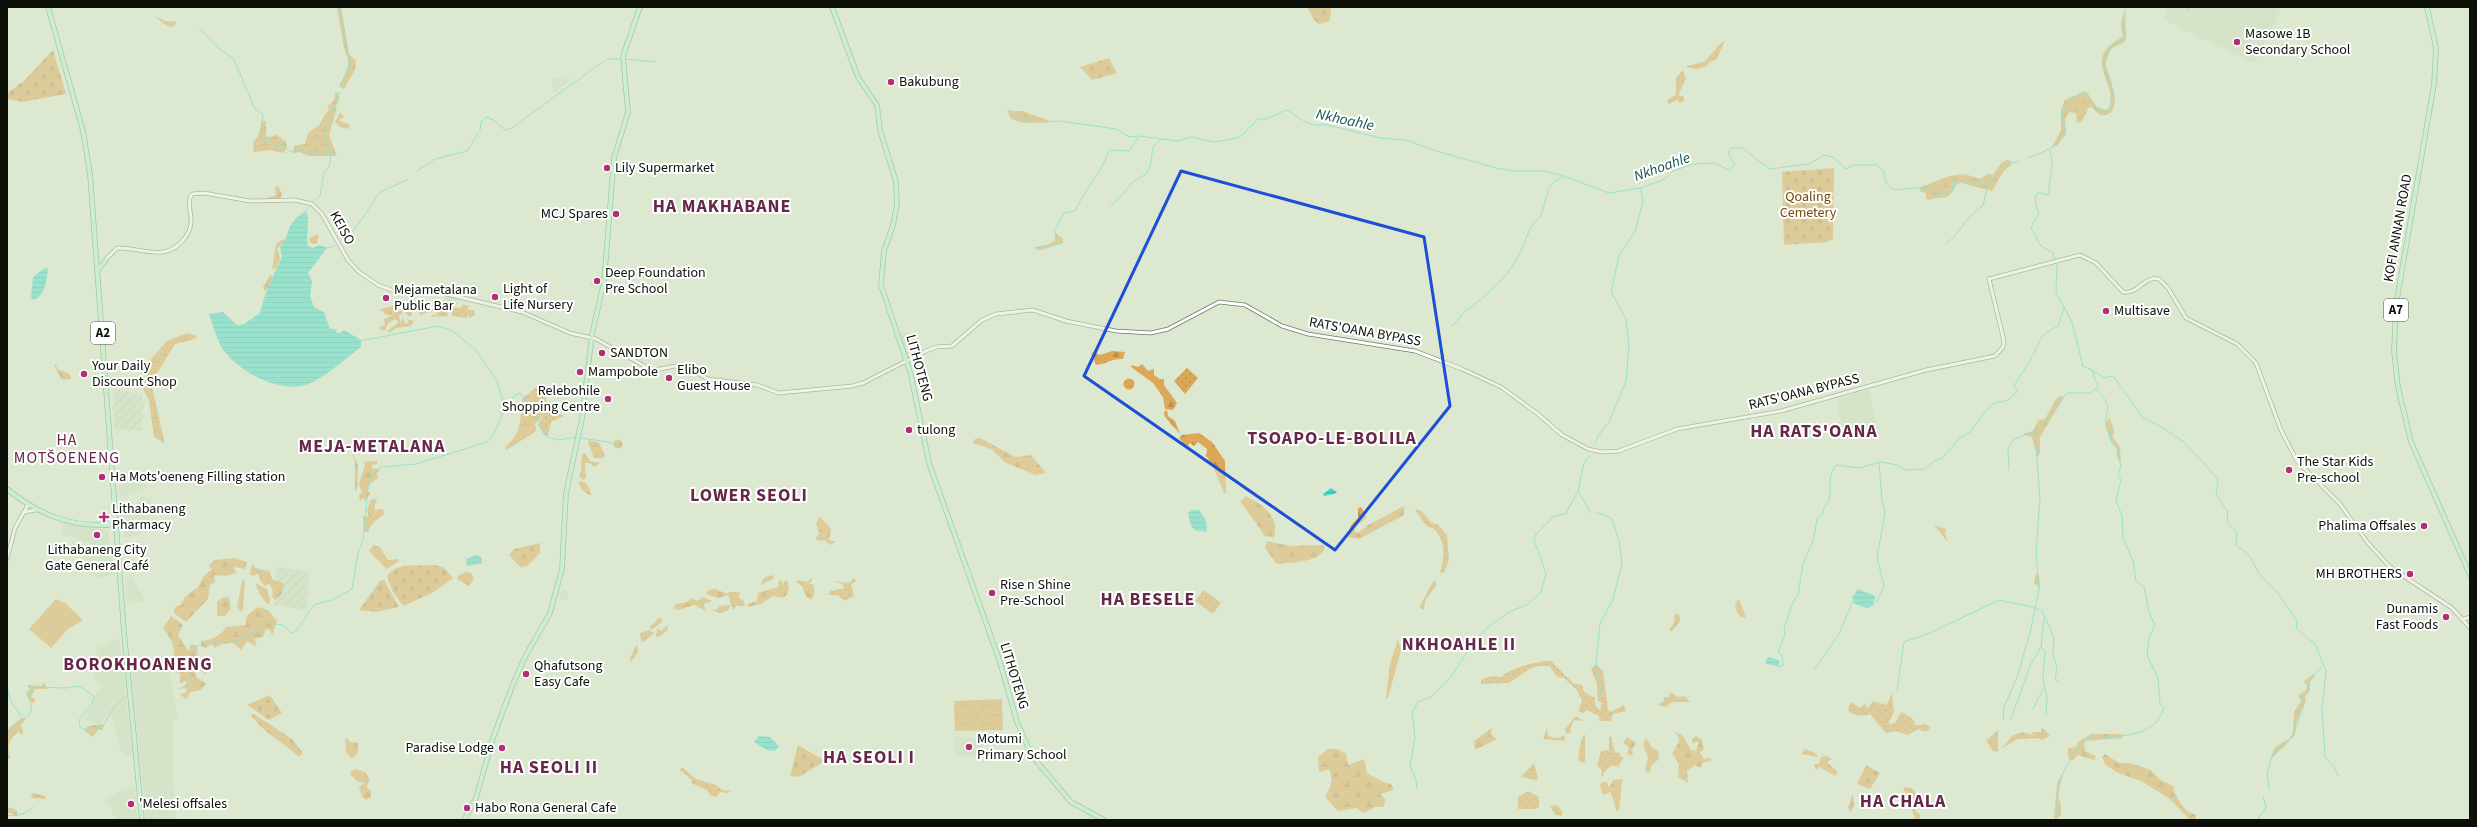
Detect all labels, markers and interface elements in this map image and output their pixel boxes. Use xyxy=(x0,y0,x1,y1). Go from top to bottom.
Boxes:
place label: Masowe 1B Secondary School xyxy=(2245,24,2351,60)
marker: Masowe 1B Secondary School xyxy=(2232,37,2242,47)
place label: Bakubung xyxy=(899,72,959,92)
marker: Bakubung xyxy=(886,77,896,87)
water label: Nkhoahle xyxy=(1314,104,1376,136)
water label: Nkhoahle xyxy=(1631,147,1693,187)
place label: Lily Supermarket xyxy=(615,158,715,178)
marker: Lily Supermarket xyxy=(602,163,612,173)
street label: KOFI ANNAN ROAD xyxy=(2379,173,2417,283)
park label: Qoaling Cemetery xyxy=(1780,187,1837,223)
district label: HA MAKHABANE xyxy=(653,194,791,219)
place label: MCJ Spares xyxy=(541,204,608,224)
street label: KEISO xyxy=(325,207,359,249)
marker: MCJ Spares xyxy=(611,209,621,219)
place label: Deep Foundation Pre School xyxy=(605,263,706,299)
marker: Deep Foundation Pre School xyxy=(592,276,602,286)
place label: Light of Life Nursery xyxy=(503,279,573,315)
place label: Mejametalana Public Bar xyxy=(394,280,477,316)
marker: Light of Life Nursery xyxy=(490,292,500,302)
marker: Mejametalana Public Bar xyxy=(381,293,391,303)
road number: A7 xyxy=(2384,299,2408,321)
place label: Multisave xyxy=(2114,301,2170,321)
marker: Multisave xyxy=(2101,306,2111,316)
street label: RATS'OANA BYPASS xyxy=(1308,312,1422,352)
road number: A2 xyxy=(91,322,115,344)
street label: LITHOTENG xyxy=(900,332,938,404)
place label: SANDTON xyxy=(610,343,668,363)
marker: SANDTON xyxy=(597,348,607,358)
place label: Your Daily Discount Shop xyxy=(91,356,177,392)
place label: Elibo Guest House xyxy=(677,360,751,396)
place label: Mampobole xyxy=(588,362,658,382)
marker: Mampobole xyxy=(575,367,585,377)
marker: Your Daily Discount Shop xyxy=(79,369,89,379)
street label: RATS'OANA BYPASS xyxy=(1747,369,1861,415)
marker: Elibo Guest House xyxy=(664,373,674,383)
place label: Relebohile Shopping Centre xyxy=(502,381,600,417)
marker: Relebohile Shopping Centre xyxy=(603,394,613,404)
district label: HA RATS'OANA xyxy=(1750,419,1878,444)
place label: tulong xyxy=(917,420,955,440)
marker: tulong xyxy=(904,425,914,435)
district label: TSOAPO-LE-BOLILA xyxy=(1247,426,1417,451)
district label: HA MOTŠOENENG xyxy=(14,429,120,469)
district label: MEJA-METALANA xyxy=(298,434,446,459)
place label: The Star Kids Pre-school xyxy=(2297,452,2373,488)
marker: The Star Kids Pre-school xyxy=(2284,465,2294,475)
place label: Ha Mots'oeneng Filling station xyxy=(110,467,285,487)
marker: Ha Mots'oeneng Filling station xyxy=(97,472,107,482)
district label: LOWER SEOLI xyxy=(690,483,808,508)
place label: Lithabaneng Pharmacy xyxy=(112,499,186,535)
marker: Lithabaneng Pharmacy xyxy=(99,512,109,522)
place label: Phalima Offsales xyxy=(2318,516,2416,536)
marker: Phalima Offsales xyxy=(2419,521,2429,531)
marker: Lithabaneng City Gate General Café xyxy=(92,530,102,540)
place label: Lithabaneng City Gate General Café xyxy=(45,540,149,576)
place label: MH BROTHERS xyxy=(2315,564,2402,584)
marker: MH BROTHERS xyxy=(2405,569,2415,579)
place label: Rise n Shine Pre-School xyxy=(1000,575,1071,611)
district label: HA BESELE xyxy=(1101,587,1195,612)
marker: Rise n Shine Pre-School xyxy=(987,588,997,598)
place label: Dunamis Fast Foods xyxy=(2376,599,2438,635)
marker: Dunamis Fast Foods xyxy=(2441,612,2451,622)
district label: NKHOAHLE II xyxy=(1402,632,1516,657)
street label: LITHOTENG xyxy=(994,640,1034,712)
district label: BOROKHOANENG xyxy=(63,652,213,677)
place label: Qhafutsong Easy Cafe xyxy=(534,656,602,692)
marker: Qhafutsong Easy Cafe xyxy=(521,669,531,679)
place label: Motumi Primary School xyxy=(977,729,1067,765)
place label: Paradise Lodge xyxy=(405,738,494,758)
marker: Motumi Primary School xyxy=(964,742,974,752)
marker: Paradise Lodge xyxy=(497,743,507,753)
district label: HA SEOLI I xyxy=(823,745,915,770)
district label: HA SEOLI II xyxy=(500,755,598,780)
district label: HA CHALA xyxy=(1860,789,1946,814)
place label: 'Melesi offsales xyxy=(139,794,227,814)
place label: Habo Rona General Cafe xyxy=(475,798,616,818)
marker: 'Melesi offsales xyxy=(126,799,136,809)
marker: Habo Rona General Cafe xyxy=(462,803,472,813)

